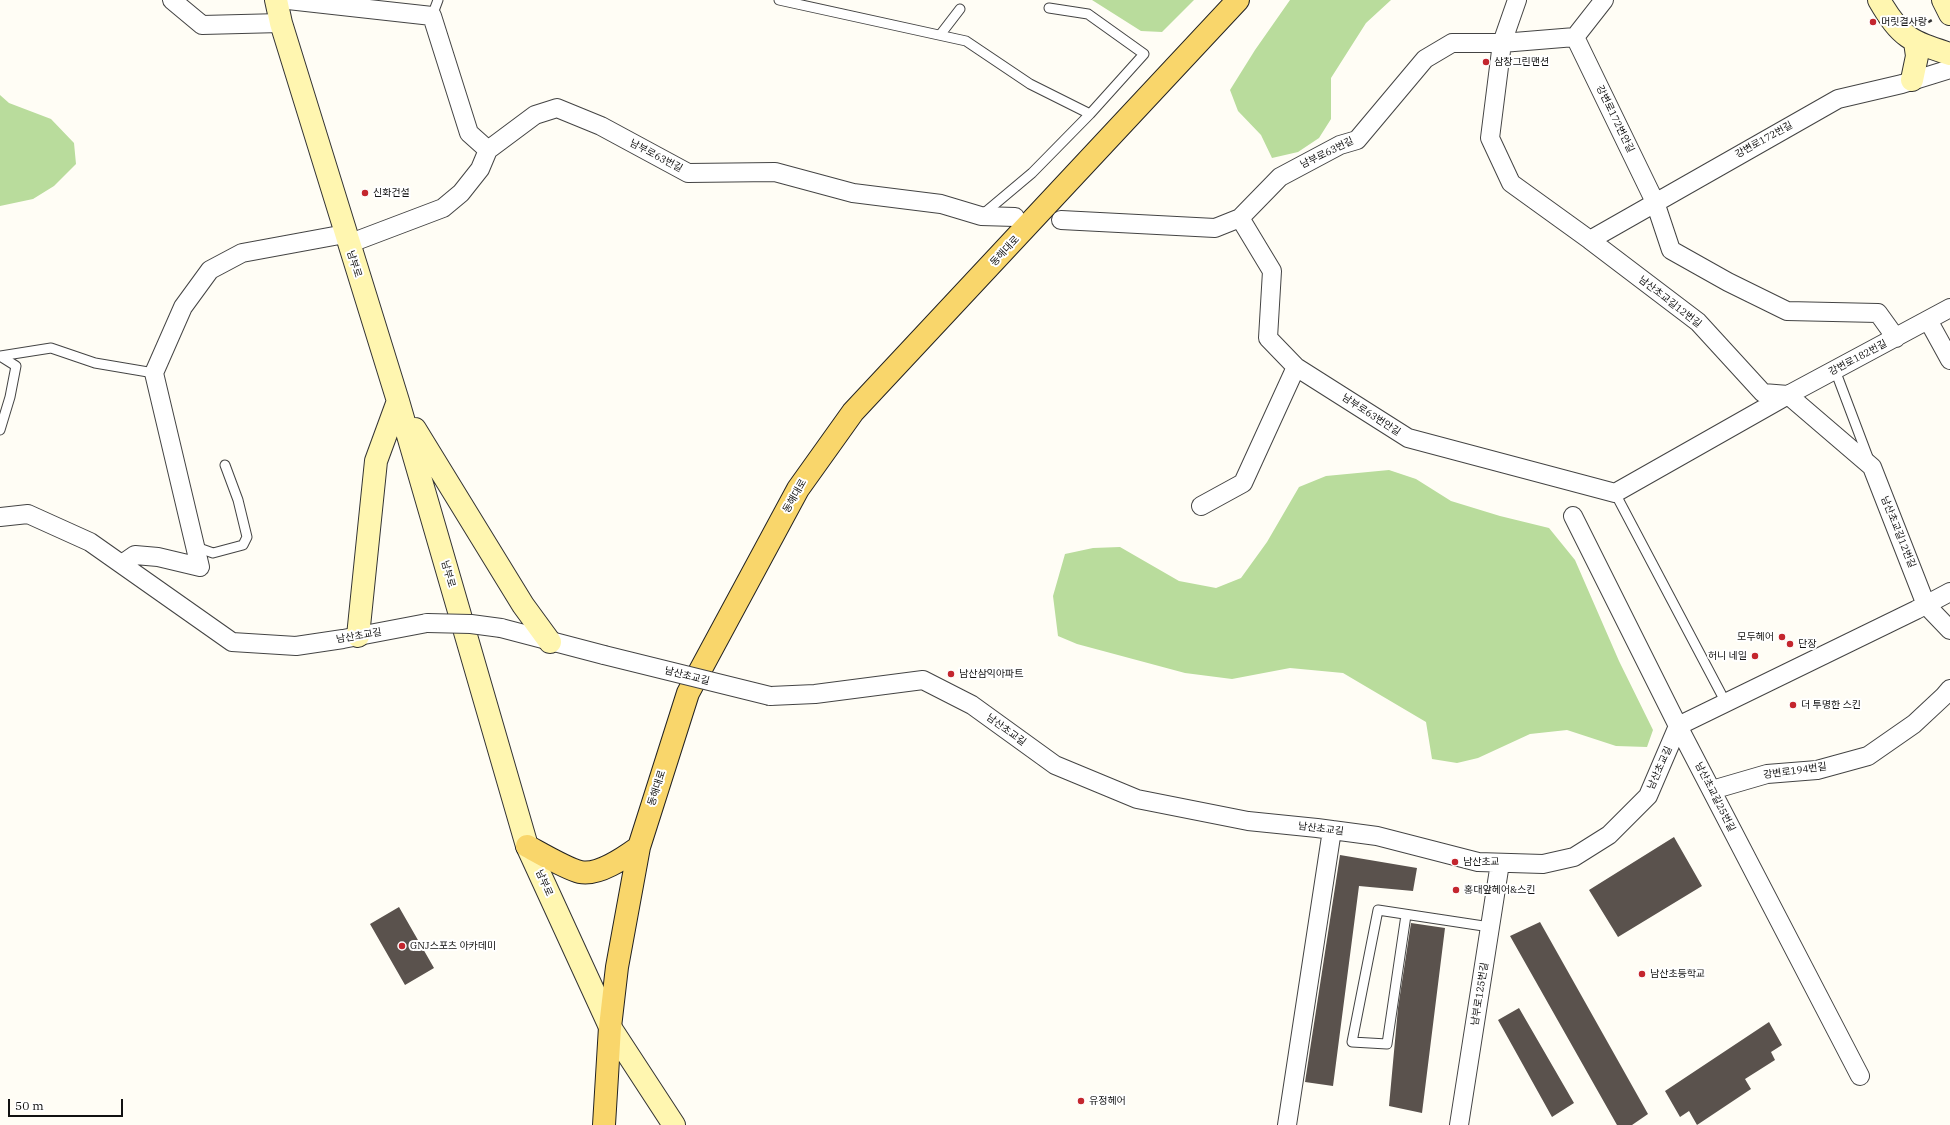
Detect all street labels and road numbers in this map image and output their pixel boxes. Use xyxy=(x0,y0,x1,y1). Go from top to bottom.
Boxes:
street label: 강변로172번안길 xyxy=(1594,83,1636,155)
street label: 강변로172번길 xyxy=(1733,119,1795,161)
street label: 남부로63번길 xyxy=(1298,135,1356,171)
street label: 남부로63번길 xyxy=(628,137,684,175)
street label: 동해대로 xyxy=(988,233,1022,269)
street label: 남부로 xyxy=(344,249,364,279)
street label: 남산초교길12번길 xyxy=(1636,274,1704,330)
street label: 강변로182번길 xyxy=(1827,338,1889,378)
street label: 남부로63번안길 xyxy=(1340,392,1402,438)
street label: 동해대로 xyxy=(781,477,809,515)
street label: 남산초교길12번길 xyxy=(1878,494,1918,570)
street label: 남부로 xyxy=(438,559,458,589)
street label: 남산초교길 xyxy=(335,626,383,646)
street label: 남산초교길 xyxy=(663,665,711,687)
street label: 남산초교길 xyxy=(984,712,1028,748)
street label: 남산초교길 xyxy=(1645,745,1675,791)
street label: 남산초교길25번길 xyxy=(1692,760,1738,834)
street label: 강변로194번길 xyxy=(1762,761,1828,781)
street label: 동해대로 xyxy=(646,769,668,807)
street label: 남산초교길 xyxy=(1297,820,1345,838)
street label: 남부로 xyxy=(533,868,555,898)
street label: 남부로125번길 xyxy=(1469,961,1491,1027)

